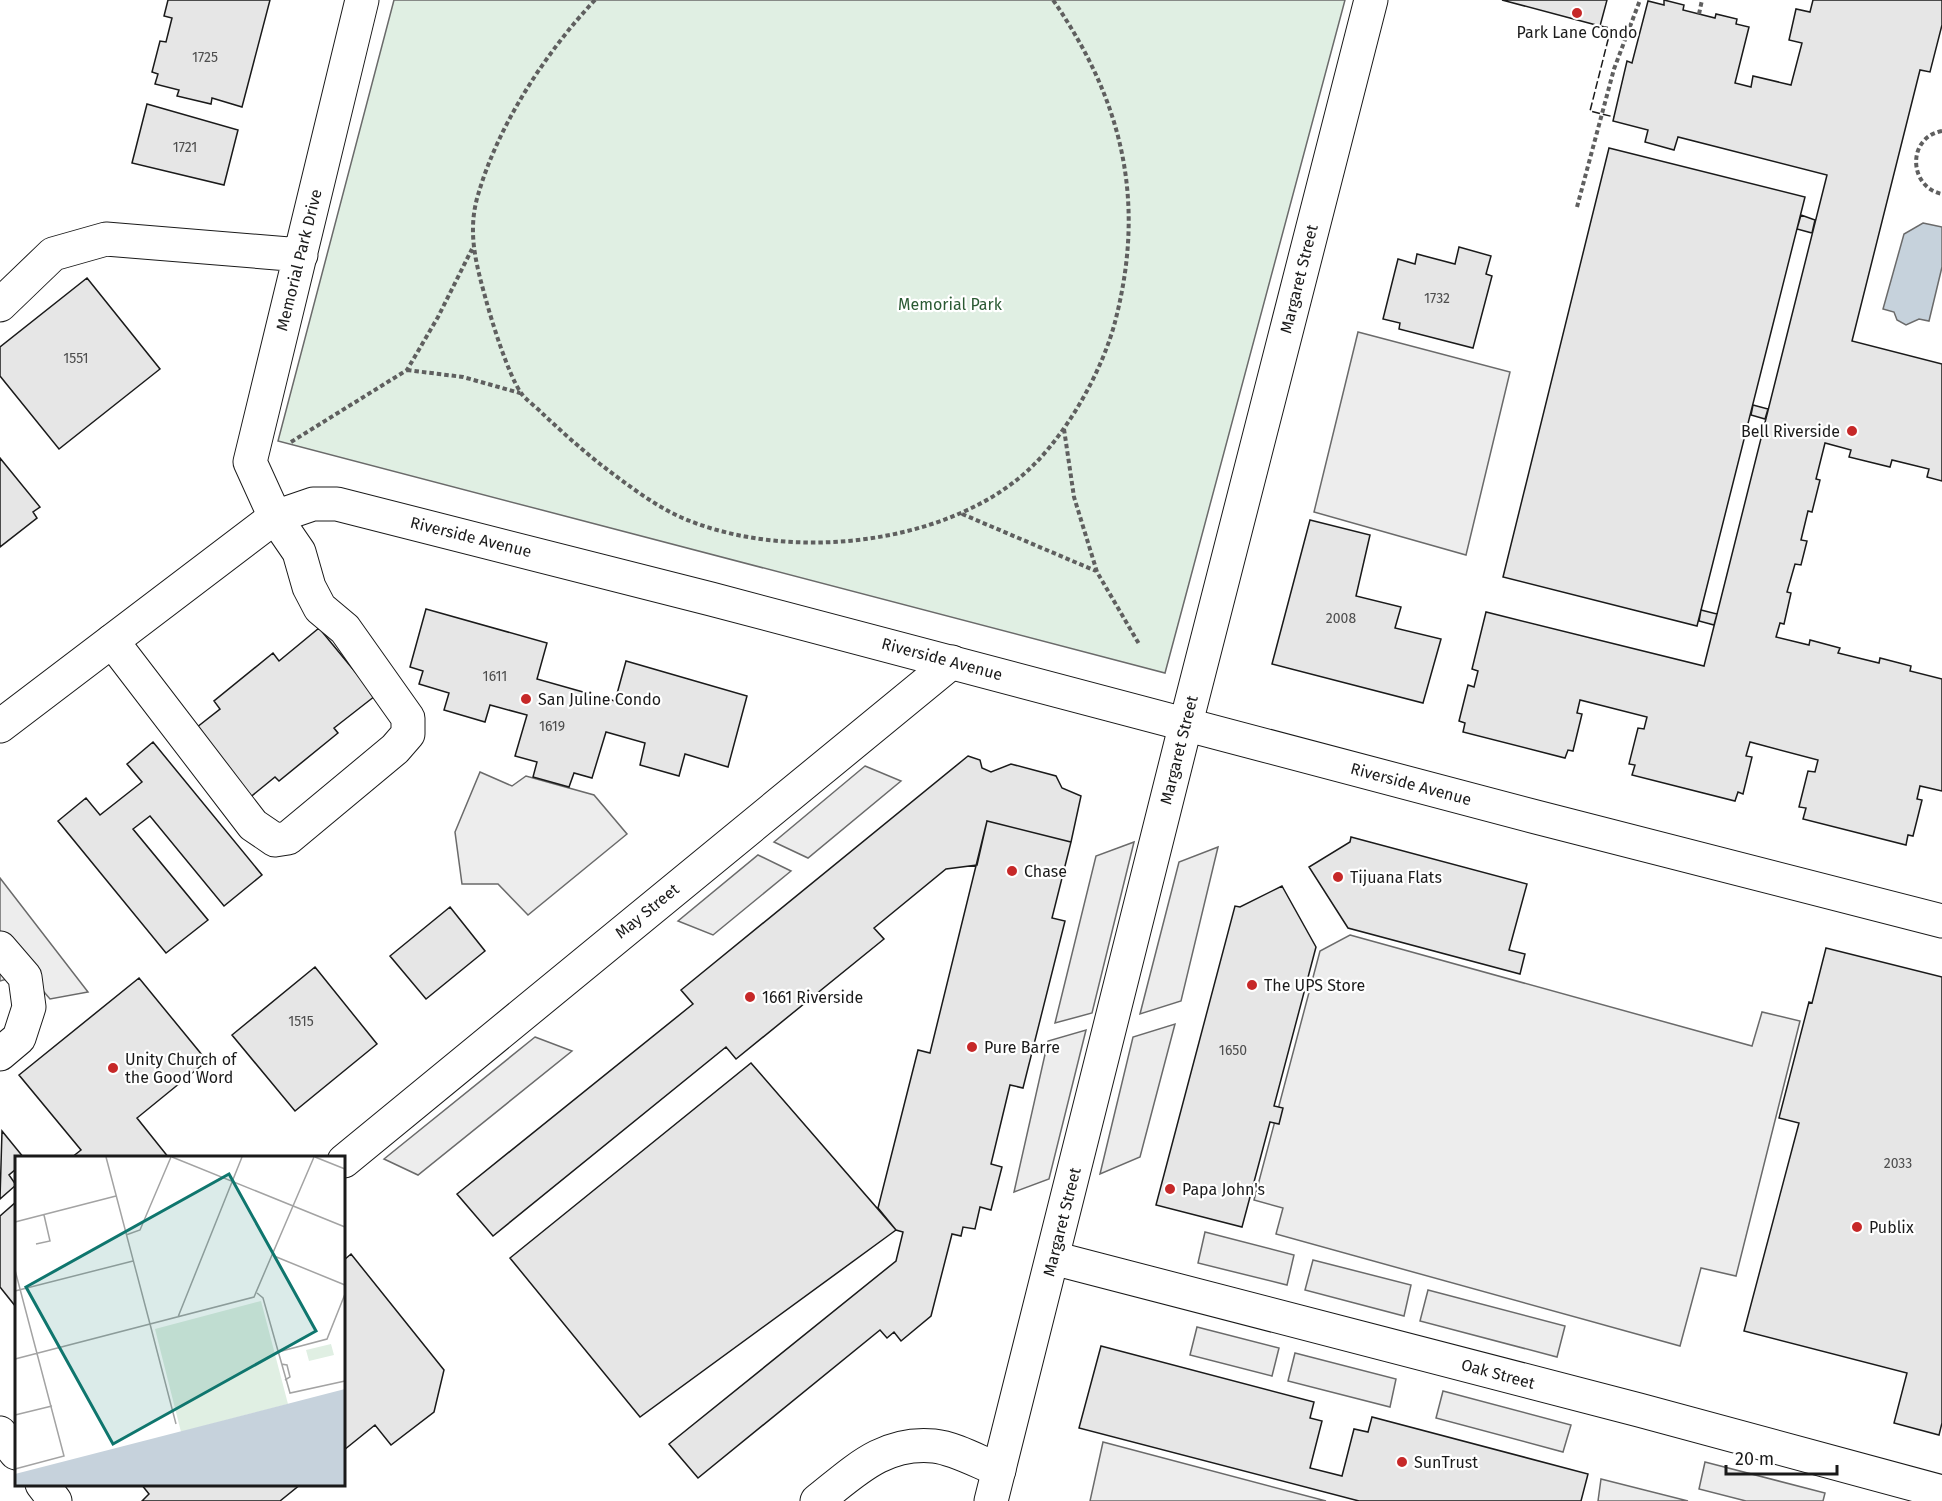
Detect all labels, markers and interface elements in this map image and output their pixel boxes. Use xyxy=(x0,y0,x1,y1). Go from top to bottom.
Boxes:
marker: Park Lane Condo xyxy=(1570,6,1584,20)
place label: Park Lane Condo xyxy=(1517,23,1637,42)
house number: 1725 xyxy=(192,49,218,66)
house number: 1721 xyxy=(173,139,197,156)
street label: Memorial Park Drive xyxy=(272,187,326,333)
street label: Margaret Street xyxy=(1276,222,1322,335)
house number: 1732 xyxy=(1424,290,1450,307)
park label: Memorial Park xyxy=(898,295,1003,314)
house number: 1551 xyxy=(63,350,89,367)
place label: Bell Riverside xyxy=(1741,422,1840,441)
marker: Bell Riverside xyxy=(1845,424,1859,438)
street label: Riverside Avenue xyxy=(408,513,534,561)
house number: 2008 xyxy=(1326,610,1356,627)
street label: Riverside Avenue xyxy=(880,634,1004,684)
house number: 1611 xyxy=(483,668,507,685)
place label: San Juline Condo xyxy=(538,690,661,709)
marker: San Juline Condo xyxy=(519,692,533,706)
street label: Margaret Street xyxy=(1156,693,1202,806)
house number: 1619 xyxy=(539,718,565,735)
street label: Riverside Avenue xyxy=(1349,759,1473,809)
place label: Chase xyxy=(1024,862,1067,881)
marker: Chase xyxy=(1005,864,1019,878)
place label: Tijuana Flats xyxy=(1350,868,1442,887)
marker: Tijuana Flats xyxy=(1331,870,1345,884)
street label: May Street xyxy=(611,879,683,942)
place label: The UPS Store xyxy=(1264,976,1365,995)
marker: The UPS Store xyxy=(1245,978,1259,992)
place label: 1661 Riverside xyxy=(762,988,863,1007)
marker: 1661 Riverside xyxy=(743,990,757,1004)
house number: 1515 xyxy=(288,1013,314,1030)
place label: Pure Barre xyxy=(984,1038,1060,1057)
marker: Pure Barre xyxy=(965,1040,979,1054)
house number: 1650 xyxy=(1219,1042,1247,1059)
place label: Unity Church of the Good Word xyxy=(125,1050,238,1087)
marker: Unity Church of the Good Word xyxy=(106,1061,120,1075)
house number: 2033 xyxy=(1884,1155,1912,1172)
inset map xyxy=(15,1156,345,1486)
street label: Margaret Street xyxy=(1039,1165,1085,1278)
place label: Papa John's xyxy=(1182,1180,1265,1199)
marker: Papa John's xyxy=(1163,1182,1177,1196)
place label: Publix xyxy=(1869,1218,1914,1237)
marker: Publix xyxy=(1850,1220,1864,1234)
street label: Oak Street xyxy=(1459,1355,1537,1393)
scale bar xyxy=(1726,1438,1837,1476)
text: 20 m xyxy=(1735,1448,1774,1470)
place label: SunTrust xyxy=(1414,1453,1478,1472)
marker: SunTrust xyxy=(1395,1455,1409,1469)

